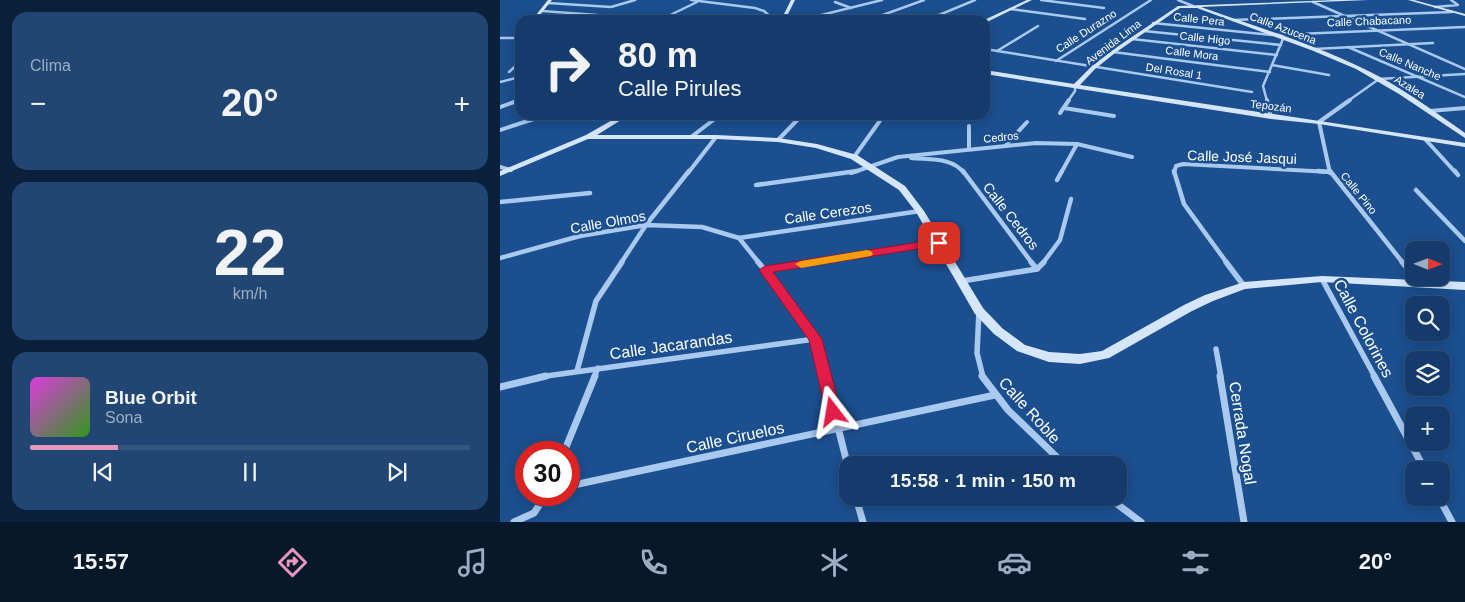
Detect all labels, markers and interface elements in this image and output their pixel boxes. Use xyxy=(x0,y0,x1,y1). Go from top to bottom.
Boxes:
street label: Calle Durazno xyxy=(1054,7,1118,55)
street label: Calle Pera xyxy=(1173,10,1226,28)
street label: Calle Azucena xyxy=(1248,10,1319,47)
street label: Calle Chabacano xyxy=(1327,14,1411,28)
street label: Avenida Lima xyxy=(1083,17,1144,67)
street label: Calle Higo xyxy=(1179,29,1231,47)
icon: right xyxy=(535,35,600,100)
text: 80 m xyxy=(618,35,698,74)
street label: Calle Mora xyxy=(1165,44,1220,62)
street label: Calle Nanche xyxy=(1377,46,1443,82)
text: Clima xyxy=(30,57,71,74)
street label: Del Rosal 1 xyxy=(1145,61,1203,81)
street label: Azalea xyxy=(1393,73,1428,101)
text: Calle Pirules xyxy=(618,76,742,101)
text: 20° xyxy=(221,82,279,124)
text: − xyxy=(30,88,46,119)
text: + xyxy=(454,88,470,119)
street label: Tepozán xyxy=(1250,98,1292,114)
street label: Cedros xyxy=(983,129,1020,145)
street label: Calle José Jasqui xyxy=(1187,147,1297,167)
street label: Calle Pino xyxy=(1339,170,1379,216)
street label: Calle Cedros xyxy=(980,179,1042,253)
street label: Calle Cerezos xyxy=(783,199,873,227)
street label: Calle Olmos xyxy=(569,208,647,236)
text: 22 xyxy=(214,216,286,289)
pin xyxy=(918,222,960,264)
icon: arrive xyxy=(925,229,953,257)
north arrow xyxy=(1405,241,1450,286)
map controls xyxy=(1405,241,1450,506)
street label: Calle Colorines xyxy=(1331,276,1397,380)
text: km/h xyxy=(233,285,267,302)
button: search xyxy=(1405,296,1450,341)
street label: Calle Jacarandas xyxy=(609,328,733,363)
button: layers xyxy=(1405,351,1450,396)
street label: Calle Roble xyxy=(996,374,1064,447)
street label: Cerrada Nogal xyxy=(1226,380,1259,486)
position arrow xyxy=(806,385,858,437)
text: Blue Orbit xyxy=(105,387,197,408)
button: + xyxy=(1405,406,1450,451)
text: Sona xyxy=(105,409,142,426)
street label: Calle Ciruelos xyxy=(685,419,786,456)
speed limit sign: 30 xyxy=(515,441,580,506)
icon: previous xyxy=(89,458,117,486)
icon: pause xyxy=(236,458,264,486)
icon: next xyxy=(383,458,411,486)
button: − xyxy=(1405,461,1450,506)
text: 15:58 · 1 min · 150 m xyxy=(890,470,1076,491)
icon: directions xyxy=(275,545,310,580)
icon: music xyxy=(455,545,490,580)
icon: phone xyxy=(636,545,671,580)
icon: climate xyxy=(817,545,852,580)
icon: car xyxy=(997,545,1032,580)
icon: filters xyxy=(1178,545,1213,580)
text: 15:57 xyxy=(73,549,129,574)
text: 20° xyxy=(1359,549,1392,574)

